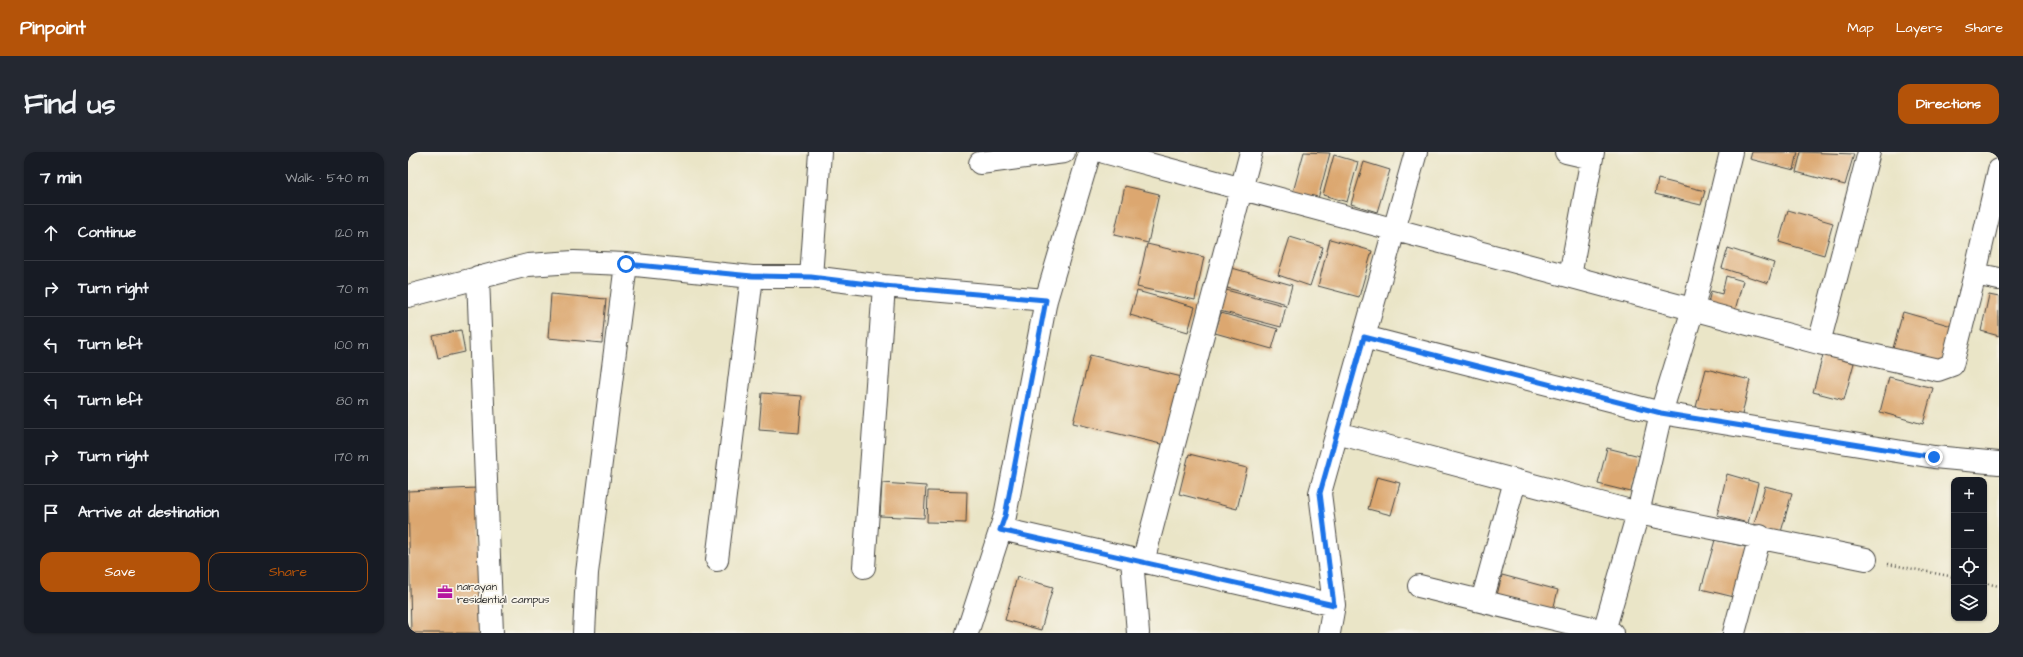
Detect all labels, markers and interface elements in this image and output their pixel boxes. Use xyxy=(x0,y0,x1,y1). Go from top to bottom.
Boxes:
text: Pinpoint xyxy=(20,15,86,42)
text: Map xyxy=(1847,18,1874,38)
text: Layers xyxy=(1896,18,1943,38)
text: Share xyxy=(1965,18,2003,38)
button: Directions xyxy=(1898,84,1999,124)
text: Find us xyxy=(24,85,115,124)
text: 7 min xyxy=(40,166,82,190)
text: Walk · 540 m xyxy=(285,169,368,187)
icon: ahead xyxy=(40,222,62,244)
text: Continue xyxy=(78,222,136,243)
text: 120 m xyxy=(335,224,368,242)
route start xyxy=(617,255,635,273)
icon: right xyxy=(40,278,62,300)
text: Turn right xyxy=(78,278,149,299)
text: 70 m xyxy=(336,280,368,298)
icon: left xyxy=(40,334,62,356)
text: Turn left xyxy=(78,334,142,355)
text: 100 m xyxy=(335,336,368,354)
icon: left xyxy=(40,390,62,412)
text: Turn left xyxy=(78,390,142,411)
text: 80 m xyxy=(336,392,368,410)
icon: right xyxy=(40,446,62,468)
text: Turn right xyxy=(78,446,149,467)
text: 170 m xyxy=(335,448,368,466)
route end xyxy=(1925,448,1943,466)
map controls xyxy=(1951,477,1987,621)
button: + xyxy=(1951,477,1987,513)
icon: arrive xyxy=(40,502,62,524)
text: Arrive at destination xyxy=(78,502,219,523)
button: − xyxy=(1951,513,1987,549)
button: locate xyxy=(1951,549,1987,585)
button: Save xyxy=(40,552,200,592)
button: Share xyxy=(208,552,368,592)
place label: narayan residential campus xyxy=(457,579,550,607)
office icon: narayan residential campus xyxy=(436,583,454,601)
button: layers xyxy=(1951,585,1987,621)

